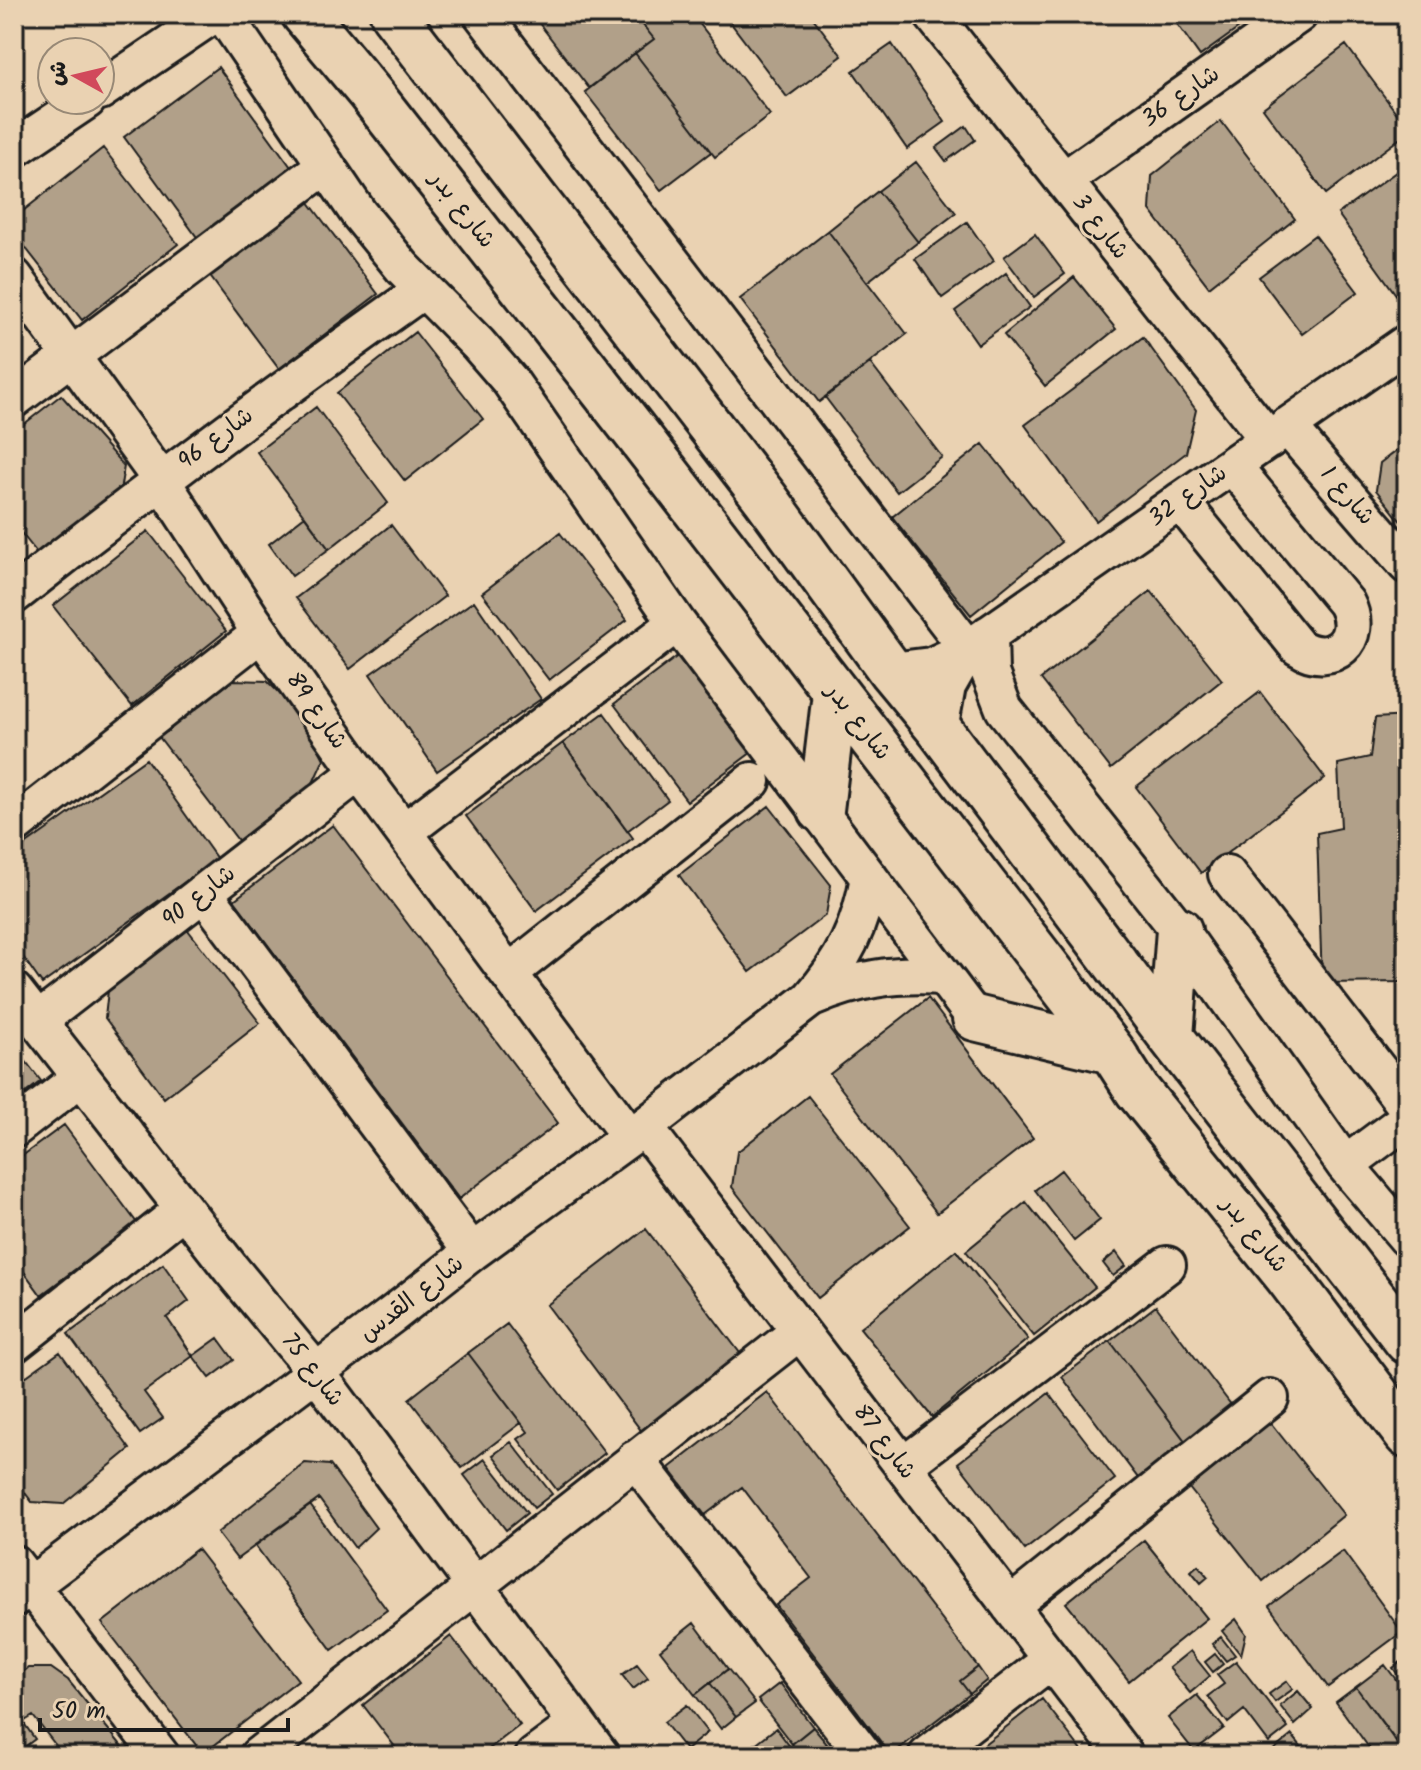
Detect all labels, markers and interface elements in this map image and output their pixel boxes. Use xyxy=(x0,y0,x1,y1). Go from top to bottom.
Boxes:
north arrow xyxy=(36,36,116,116)
street label: شارع 36 xyxy=(1134,56,1228,138)
text: ش xyxy=(40,59,78,88)
street label: شارع بدر xyxy=(418,161,505,257)
street label: شارع 3 xyxy=(1061,185,1139,269)
street label: شارع 96 xyxy=(170,397,262,481)
street label: شارع 32 xyxy=(1140,454,1236,538)
street label: شارع 1 xyxy=(1310,457,1384,535)
street label: شارع 89 xyxy=(275,664,357,758)
street label: شارع بدر xyxy=(814,673,901,769)
street label: شارع 90 xyxy=(153,855,245,939)
street label: شارع بدر xyxy=(1209,1186,1297,1282)
street label: شارع القدس xyxy=(351,1245,473,1353)
street label: شارع 75 xyxy=(270,1324,354,1416)
street label: شارع 87 xyxy=(842,1395,926,1489)
scale bar xyxy=(40,1682,288,1732)
text: 50 m xyxy=(52,1692,106,1731)

